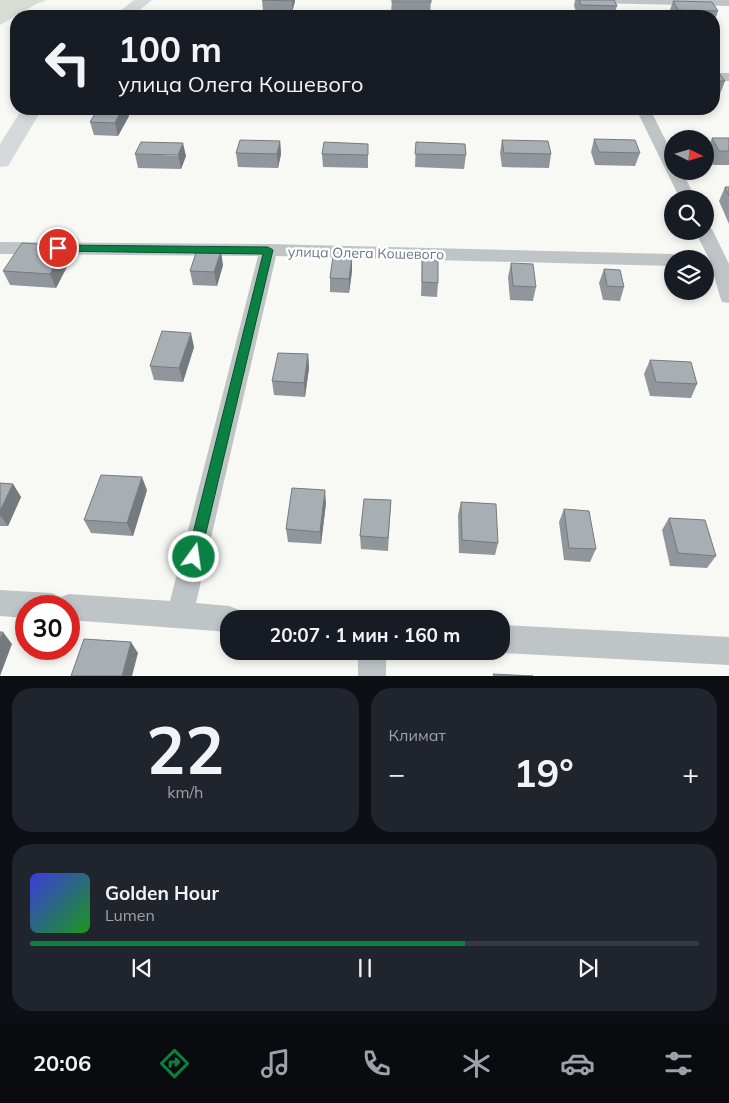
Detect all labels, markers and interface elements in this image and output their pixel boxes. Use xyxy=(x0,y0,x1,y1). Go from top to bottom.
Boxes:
text: 100 m xyxy=(118,27,222,71)
icon: left xyxy=(35,30,100,95)
text: улица Олега Кошевого xyxy=(118,70,364,98)
north arrow xyxy=(664,130,714,180)
map controls xyxy=(664,130,714,300)
button: search xyxy=(664,190,714,240)
pin xyxy=(37,227,79,269)
icon: arrive xyxy=(44,234,72,262)
street label: улица Олега Кошевого xyxy=(288,243,444,263)
button: layers xyxy=(664,250,714,300)
position arrow xyxy=(167,530,219,582)
speed limit sign: 30 xyxy=(15,595,80,660)
text: 20:07 · 1 мин · 160 m xyxy=(270,623,460,647)
text: 22 xyxy=(146,709,224,790)
text: Климат xyxy=(389,725,446,745)
text: 19° xyxy=(514,749,574,797)
text: − xyxy=(389,756,405,791)
text: + xyxy=(682,756,699,791)
text: km/h xyxy=(167,782,203,802)
text: Golden Hour xyxy=(105,881,219,905)
text: Lumen xyxy=(105,905,155,925)
icon: previous xyxy=(128,954,156,982)
icon: pause xyxy=(351,954,379,982)
icon: next xyxy=(574,954,602,982)
icon: directions xyxy=(157,1046,192,1081)
icon: music xyxy=(258,1046,293,1081)
icon: phone xyxy=(359,1046,394,1081)
icon: climate xyxy=(459,1046,494,1081)
icon: car xyxy=(560,1046,595,1081)
icon: filters xyxy=(661,1046,696,1081)
text: 20:06 xyxy=(33,1049,91,1077)

